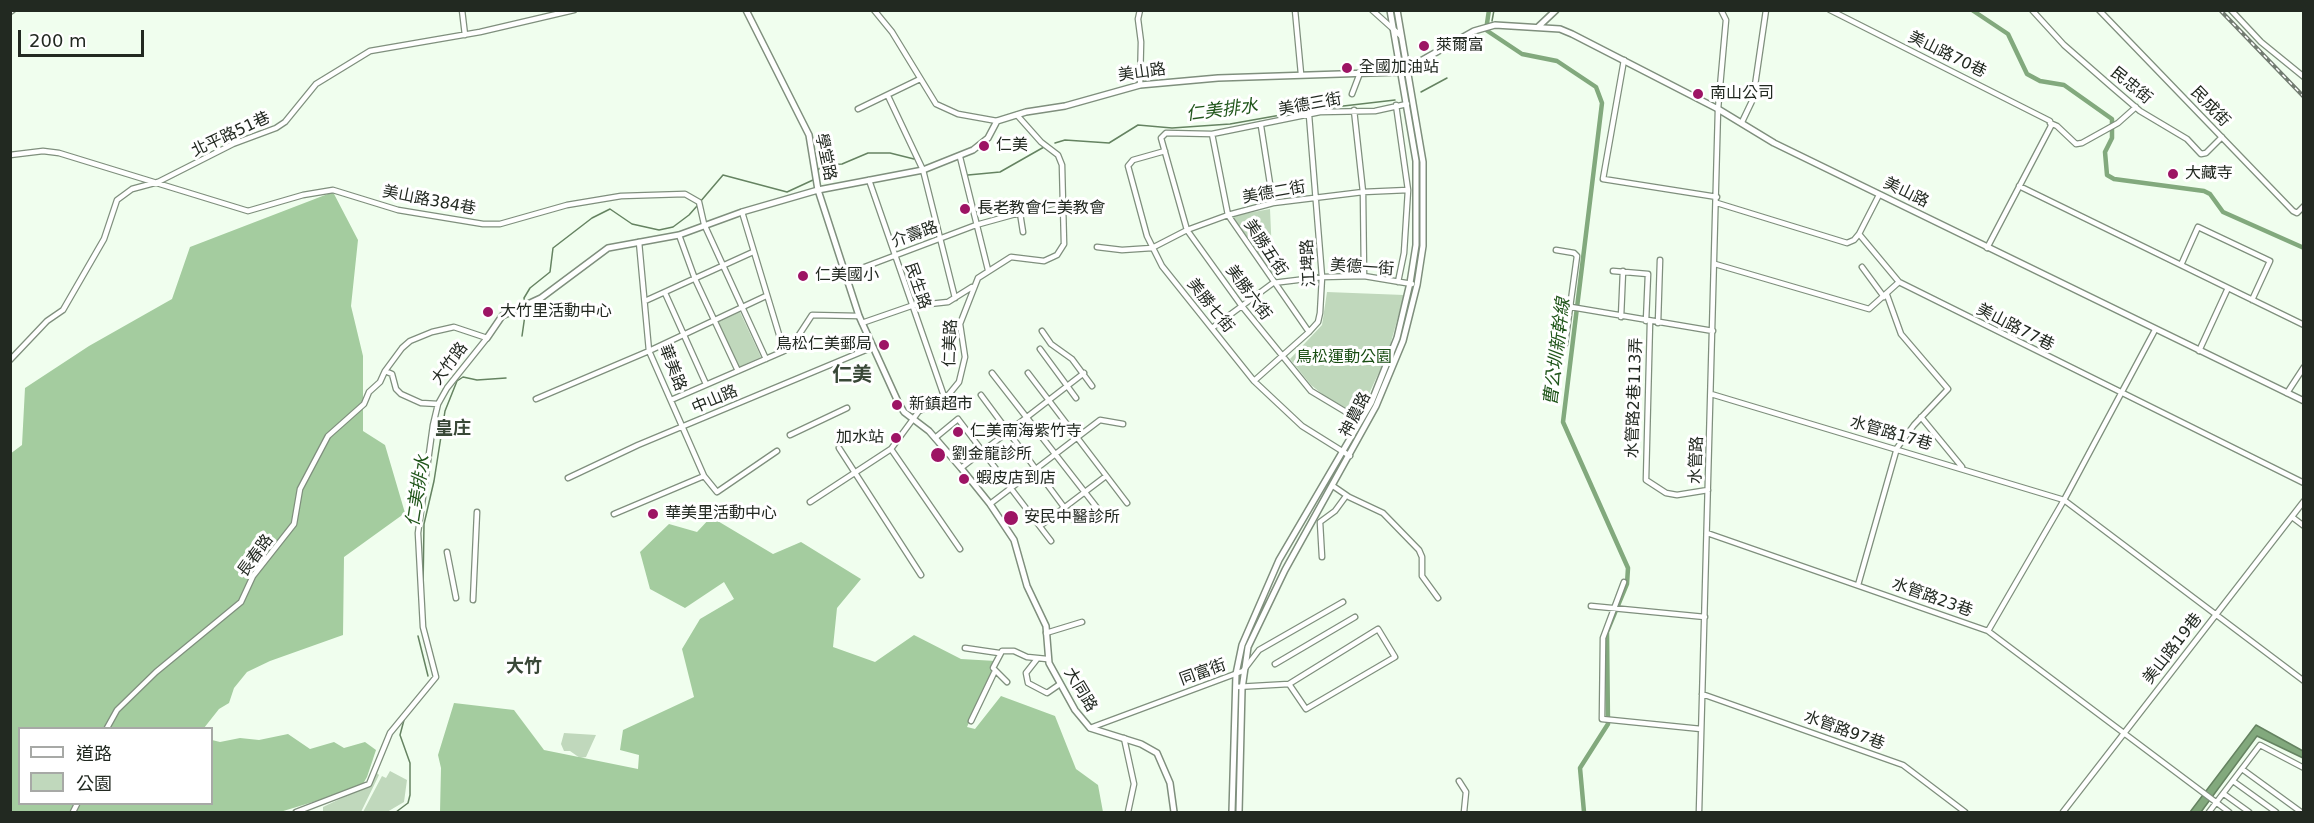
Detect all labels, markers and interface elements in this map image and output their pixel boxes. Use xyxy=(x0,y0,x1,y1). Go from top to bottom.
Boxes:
scale bar xyxy=(21,18,147,56)
street label: 美山路70巷 xyxy=(1905,28,1989,82)
text: 200 m xyxy=(29,30,87,51)
place label: 萊爾富 xyxy=(1436,36,1484,56)
marker: 萊爾富 xyxy=(1417,39,1431,53)
place label: 全國加油站 xyxy=(1359,58,1439,78)
street label: 美山路 xyxy=(1117,60,1167,86)
marker: 全國加油站 xyxy=(1340,61,1354,75)
street label: 民忠街 xyxy=(2106,63,2156,109)
street label: 民成街 xyxy=(2186,83,2234,131)
place label: 南山公司 xyxy=(1710,84,1774,104)
marker: 南山公司 xyxy=(1691,87,1705,101)
street label: 美德三街 xyxy=(1277,90,1343,120)
water label: 仁美排水 xyxy=(1185,96,1259,126)
street label: 北平路51巷 xyxy=(189,108,273,162)
street label: 學堂路 xyxy=(811,132,839,182)
place label: 仁美 xyxy=(996,136,1028,156)
marker: 仁美 xyxy=(977,139,991,153)
place label: 大藏寺 xyxy=(2185,164,2233,184)
marker: 大藏寺 xyxy=(2166,167,2180,181)
street label: 美山路 xyxy=(1880,174,1932,212)
street label: 美德二街 xyxy=(1241,178,1307,208)
street label: 美山路384巷 xyxy=(381,183,477,219)
place label: 長老教會仁美教會 xyxy=(977,199,1105,219)
marker: 長老教會仁美教會 xyxy=(958,202,972,216)
street label: 美勝五街 xyxy=(1239,216,1291,280)
street label: 介壽路 xyxy=(889,218,941,252)
street label: 江埤路 xyxy=(1298,239,1320,287)
street label: 美德一街 xyxy=(1329,256,1395,280)
street label: 民生路 xyxy=(900,260,934,312)
street label: 美勝六街 xyxy=(1221,262,1275,324)
place label: 仁美國小 xyxy=(815,266,879,286)
marker: 仁美國小 xyxy=(796,269,810,283)
street label: 美勝七街 xyxy=(1182,275,1238,337)
water label: 曹公圳新幹線 xyxy=(1541,297,1575,407)
street label: 美山路77巷 xyxy=(1973,300,2057,356)
place label: 大竹里活動中心 xyxy=(500,302,612,322)
marker: 大竹里活動中心 xyxy=(481,305,495,319)
street label: 仁美路 xyxy=(941,319,961,367)
place label: 鳥松仁美郵局 xyxy=(776,335,872,355)
street label: 水管路2巷113弄 xyxy=(1623,337,1647,459)
marker: 鳥松仁美郵局 xyxy=(877,338,891,352)
street label: 大竹路 xyxy=(428,339,472,389)
street label: 華美路 xyxy=(654,342,690,394)
park label: 鳥松運動公園 xyxy=(1296,348,1392,368)
district label: 仁美 xyxy=(832,364,872,388)
street label: 中山路 xyxy=(689,382,741,418)
street label: 神農路 xyxy=(1337,389,1375,441)
place label: 新鎮超市 xyxy=(909,395,973,415)
marker: 新鎮超市 xyxy=(890,398,904,412)
street label: 水管路17巷 xyxy=(1848,413,1934,455)
district label: 皇庄 xyxy=(435,418,471,440)
place label: 仁美南海紫竹寺 xyxy=(970,422,1082,442)
marker: 仁美南海紫竹寺 xyxy=(951,425,965,439)
place label: 加水站 xyxy=(836,428,884,448)
marker: 加水站 xyxy=(889,431,903,445)
street label: 水管路 xyxy=(1687,436,1707,484)
place label: 劉金龍診所 xyxy=(952,445,1032,465)
marker: 劉金龍診所 xyxy=(929,446,947,464)
water label: 仁美排水 xyxy=(403,454,435,528)
place label: 蝦皮店到店 xyxy=(976,469,1056,489)
marker: 蝦皮店到店 xyxy=(957,472,971,486)
place label: 華美里活動中心 xyxy=(665,504,777,524)
marker: 華美里活動中心 xyxy=(646,507,660,521)
place label: 安民中醫診所 xyxy=(1024,508,1120,528)
marker: 安民中醫診所 xyxy=(1002,509,1020,527)
street label: 長春路 xyxy=(234,531,278,581)
street label: 水管路23巷 xyxy=(1889,575,1975,621)
street label: 美山路19巷 xyxy=(2139,610,2207,688)
district label: 大竹 xyxy=(506,656,542,678)
street label: 同富街 xyxy=(1177,656,1229,690)
street label: 大同路 xyxy=(1059,664,1101,716)
street label: 水管路97巷 xyxy=(1801,708,1887,754)
legend xyxy=(18,727,213,805)
text: 道路 xyxy=(76,743,112,764)
text: 公園 xyxy=(76,773,112,794)

